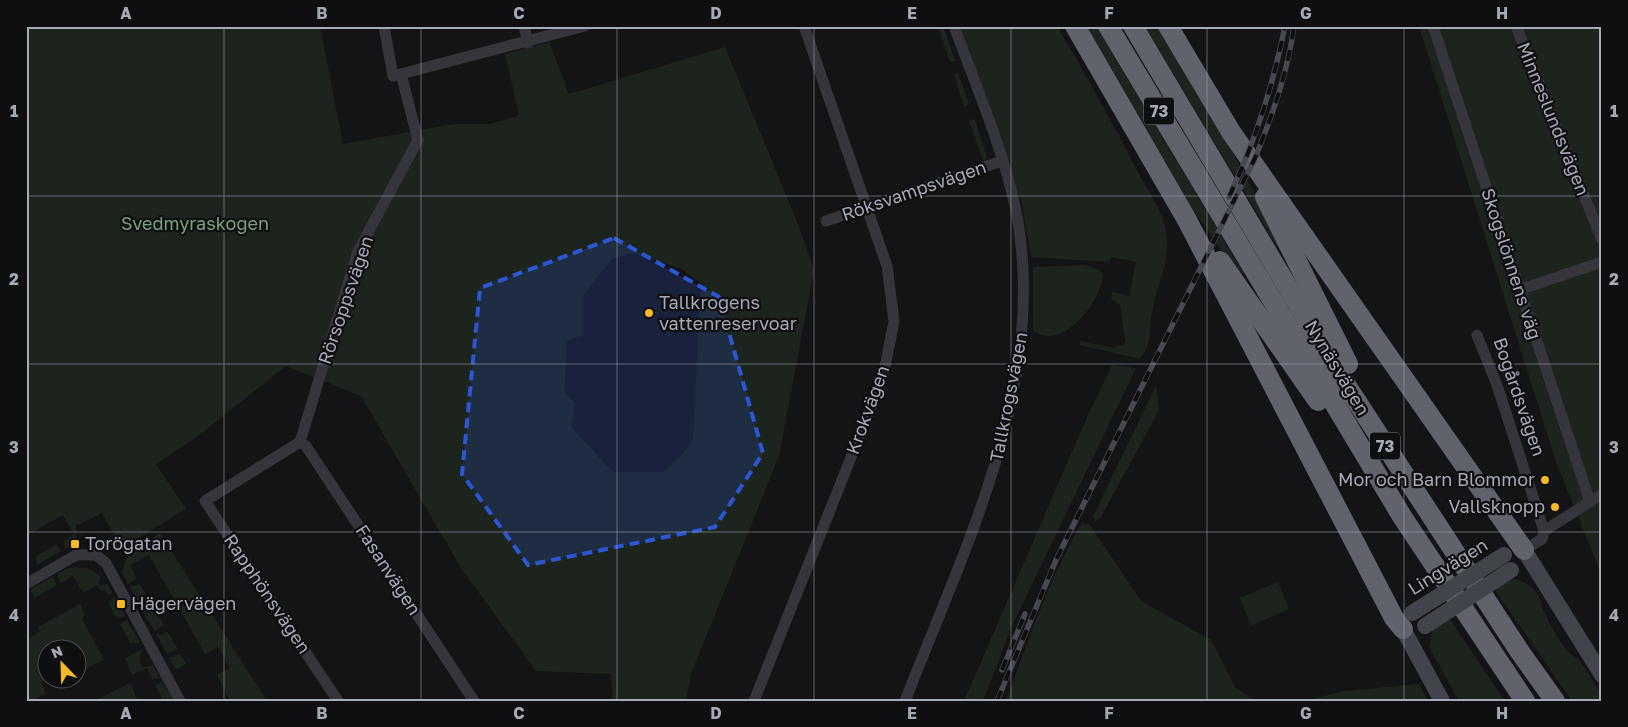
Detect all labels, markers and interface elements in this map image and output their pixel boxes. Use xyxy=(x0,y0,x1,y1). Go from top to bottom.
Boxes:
text: A xyxy=(120,3,132,23)
text: B xyxy=(316,3,328,23)
text: C xyxy=(513,3,525,23)
text: D xyxy=(710,3,722,23)
text: E xyxy=(907,3,917,23)
text: F xyxy=(1104,3,1114,23)
text: G xyxy=(1300,3,1312,23)
text: H xyxy=(1496,3,1508,23)
street label: Minneslundsvägen xyxy=(1513,39,1595,198)
road number: 73 xyxy=(1144,98,1174,124)
text: 1 xyxy=(10,101,18,121)
text: 1 xyxy=(1610,101,1618,121)
street label: Röksvampsvägen xyxy=(839,155,989,225)
street label: Skogslönnens väg xyxy=(1477,185,1547,342)
park label: Svedmyraskogen xyxy=(121,212,269,234)
street label: Rörsoppsvägen xyxy=(313,233,377,367)
text: 2 xyxy=(9,269,19,289)
text: 2 xyxy=(1609,269,1619,289)
place label: Tallkrogens vattenreservoar xyxy=(659,291,797,334)
marker: Tallkrogens vattenreservoar xyxy=(643,307,655,319)
street label: Nynäsvägen xyxy=(1301,316,1375,419)
street label: Tallkrogsvägen xyxy=(985,330,1031,464)
street label: Bogårdsvägen xyxy=(1489,334,1551,459)
street label: Krokvägen xyxy=(841,362,893,457)
road number: 73 xyxy=(1370,432,1400,460)
text: 3 xyxy=(9,437,19,457)
text: 3 xyxy=(1609,437,1619,457)
place label: Mor och Barn Blommor xyxy=(1338,468,1535,490)
marker: Mor och Barn Blommor xyxy=(1539,474,1551,486)
place label: Vallsknopp xyxy=(1449,495,1545,517)
marker: Vallsknopp xyxy=(1549,501,1561,513)
street label: Fasanvägen xyxy=(351,520,426,619)
street label: Rapphönsvägen xyxy=(220,530,316,657)
place label: Torögatan xyxy=(85,532,172,554)
street label: Lingvägen xyxy=(1404,533,1491,599)
marker: Torögatan xyxy=(69,538,81,550)
place label: Hägervägen xyxy=(131,592,236,614)
marker: Hägervägen xyxy=(115,598,127,610)
text: 4 xyxy=(9,605,19,625)
text: 4 xyxy=(1609,605,1619,625)
north arrow xyxy=(38,640,88,690)
text: N xyxy=(49,642,65,661)
text: A xyxy=(120,703,132,723)
text: B xyxy=(316,703,328,723)
text: C xyxy=(513,703,525,723)
text: D xyxy=(710,703,722,723)
text: E xyxy=(907,703,917,723)
text: F xyxy=(1104,703,1114,723)
text: G xyxy=(1300,703,1312,723)
text: H xyxy=(1496,703,1508,723)

